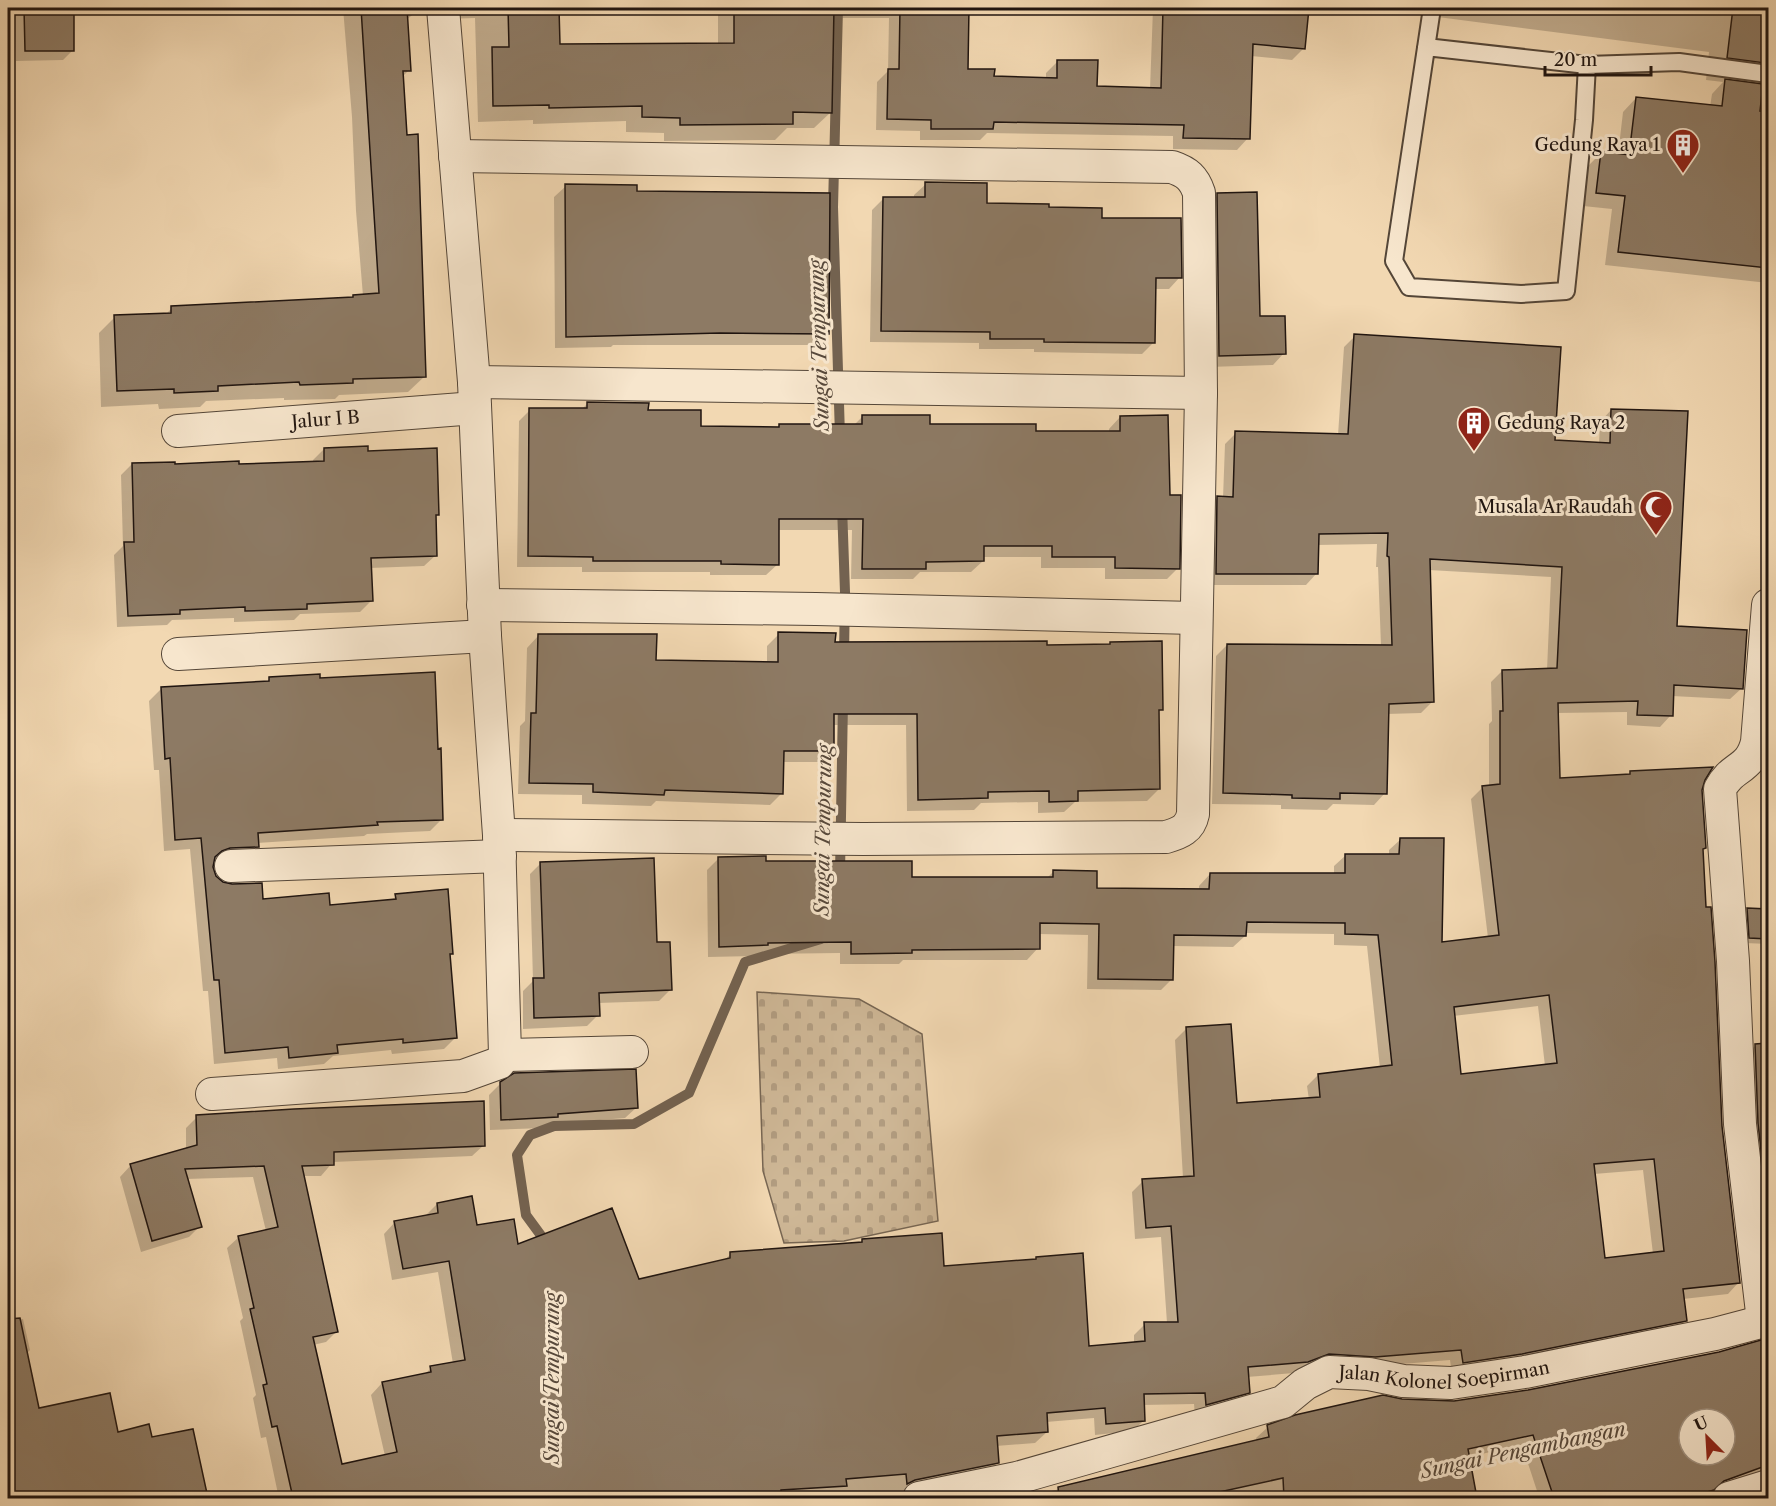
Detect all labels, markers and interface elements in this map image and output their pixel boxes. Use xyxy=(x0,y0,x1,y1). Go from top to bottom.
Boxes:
scale bar xyxy=(1545,39,1652,77)
text: 20 m xyxy=(1554,49,1598,71)
building icon: Gedung Raya 1 xyxy=(1665,127,1701,174)
place label: Gedung Raya 1 xyxy=(1534,134,1660,156)
water label: Sungai Tempurung xyxy=(804,257,834,432)
building icon: Gedung Raya 2 xyxy=(1456,405,1492,452)
street label: Jalur I B xyxy=(288,406,360,433)
place label: Gedung Raya 2 xyxy=(1497,412,1625,434)
mosque icon: Musala Ar Raudah xyxy=(1638,489,1674,536)
place label: Musala Ar Raudah xyxy=(1477,496,1633,518)
water label: Sungai Tempurung xyxy=(809,742,837,917)
water label: Sungai Tempurung xyxy=(540,1290,564,1465)
street label: Jalan Kolonel Soepirman xyxy=(1335,1356,1551,1394)
north arrow xyxy=(1677,1407,1737,1467)
text: U xyxy=(1691,1412,1711,1435)
water label: Sungai Pengambangan xyxy=(1417,1417,1628,1484)

